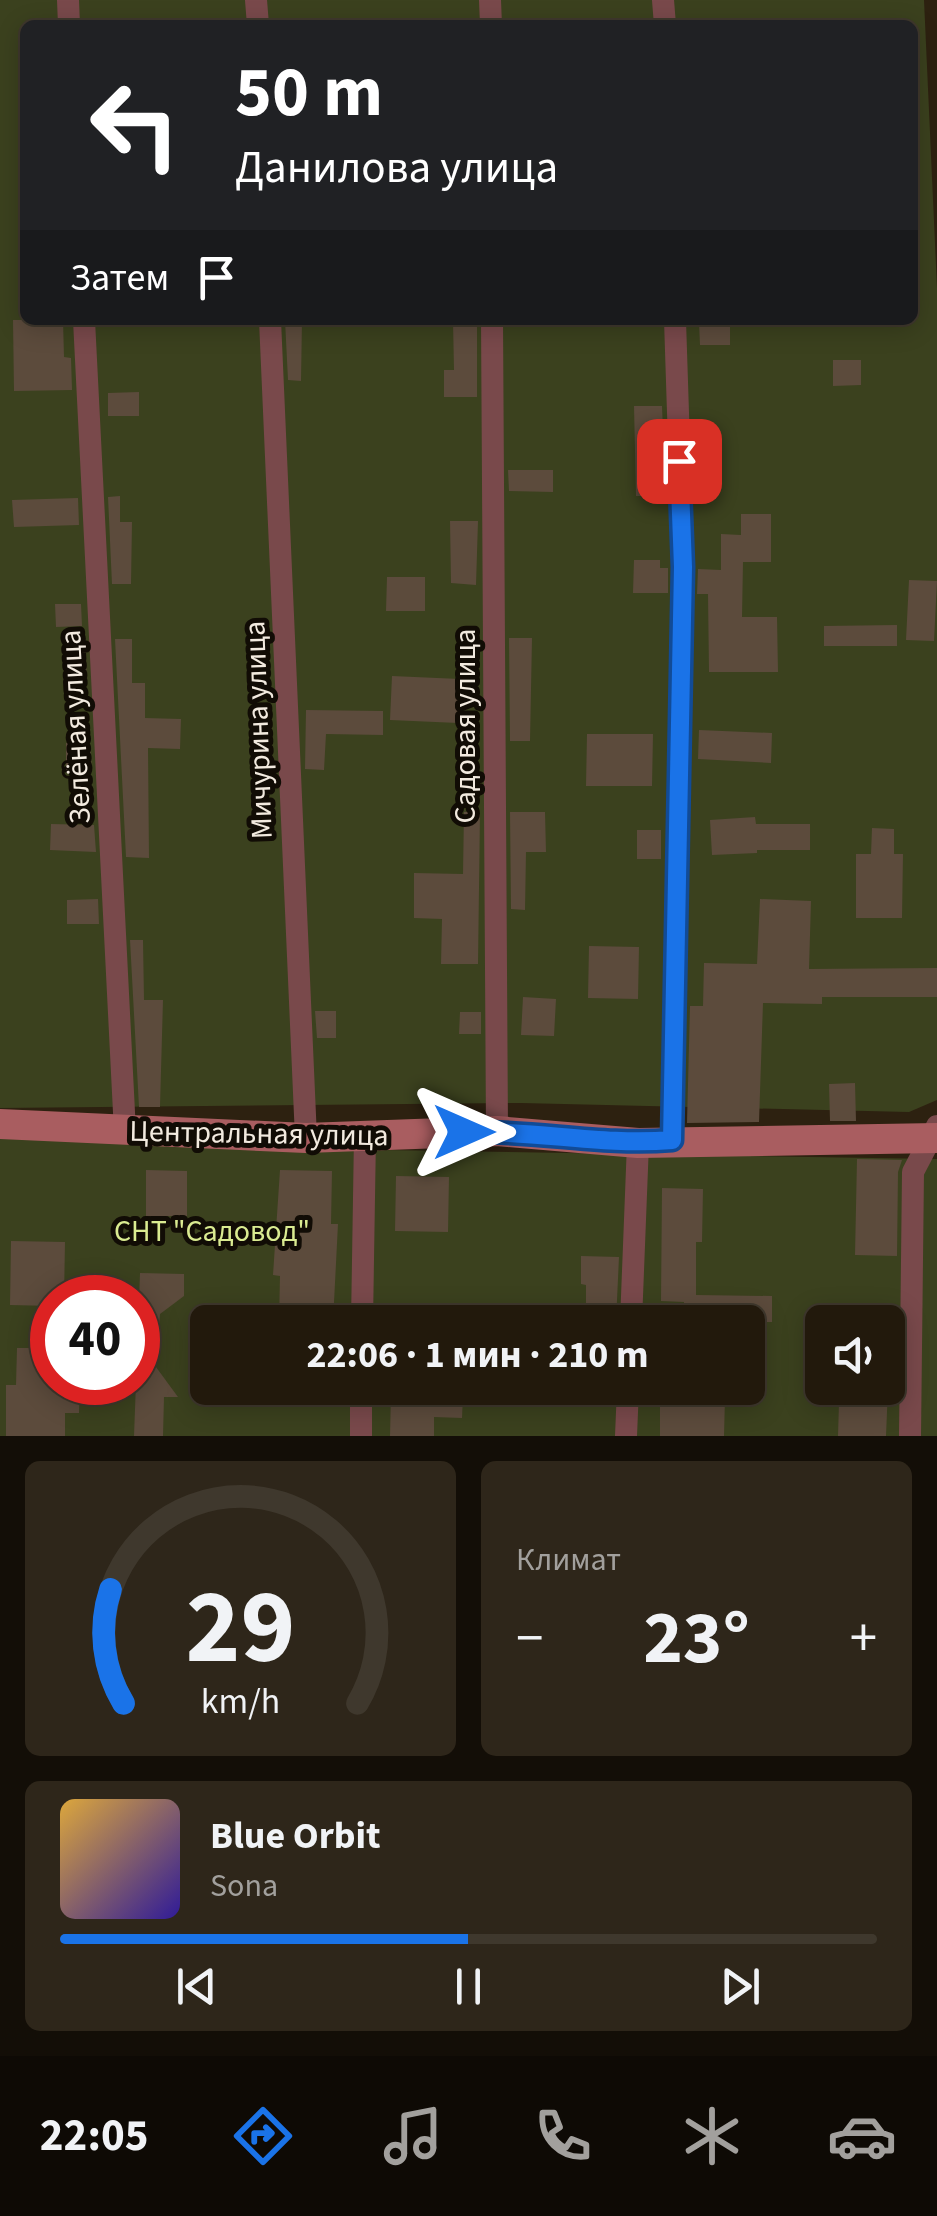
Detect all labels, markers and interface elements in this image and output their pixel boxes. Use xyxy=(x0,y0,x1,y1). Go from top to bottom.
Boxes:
text: 50 m xyxy=(235,43,383,143)
icon: left xyxy=(70,60,200,190)
text: Данилова улица xyxy=(235,136,558,200)
icon: arrive xyxy=(189,250,244,305)
text: Затем xyxy=(70,251,169,305)
pin xyxy=(637,419,722,504)
icon: arrive xyxy=(652,434,707,489)
street label: Мичурина улица xyxy=(233,620,284,840)
street label: Зелёная улица xyxy=(49,629,102,825)
street label: Садовая улица xyxy=(444,629,487,823)
position arrow xyxy=(412,1080,516,1184)
street label: Центральная улица xyxy=(129,1110,389,1157)
park label: СНТ "Садовод" xyxy=(114,1210,310,1253)
speed limit sign: 40 xyxy=(30,1275,160,1405)
map controls xyxy=(805,1305,905,1405)
button: sound xyxy=(805,1305,905,1405)
text: 22:06 · 1 мин · 210 m xyxy=(306,1328,649,1382)
text: Климат xyxy=(516,1537,621,1583)
text: 29 xyxy=(186,1555,295,1703)
text: 23° xyxy=(643,1585,750,1692)
text: − xyxy=(516,1600,543,1678)
text: + xyxy=(850,1600,877,1678)
text: km/h xyxy=(201,1676,280,1727)
text: Blue Orbit xyxy=(210,1809,381,1863)
text: Sona xyxy=(210,1863,278,1909)
icon: previous xyxy=(169,1959,224,2014)
icon: pause xyxy=(441,1959,496,2014)
icon: next xyxy=(713,1959,768,2014)
icon: directions xyxy=(228,2101,298,2171)
icon: music xyxy=(378,2101,448,2171)
icon: phone xyxy=(528,2101,598,2171)
icon: climate xyxy=(677,2101,747,2171)
icon: car xyxy=(827,2101,897,2171)
text: 22:05 xyxy=(40,2104,148,2168)

